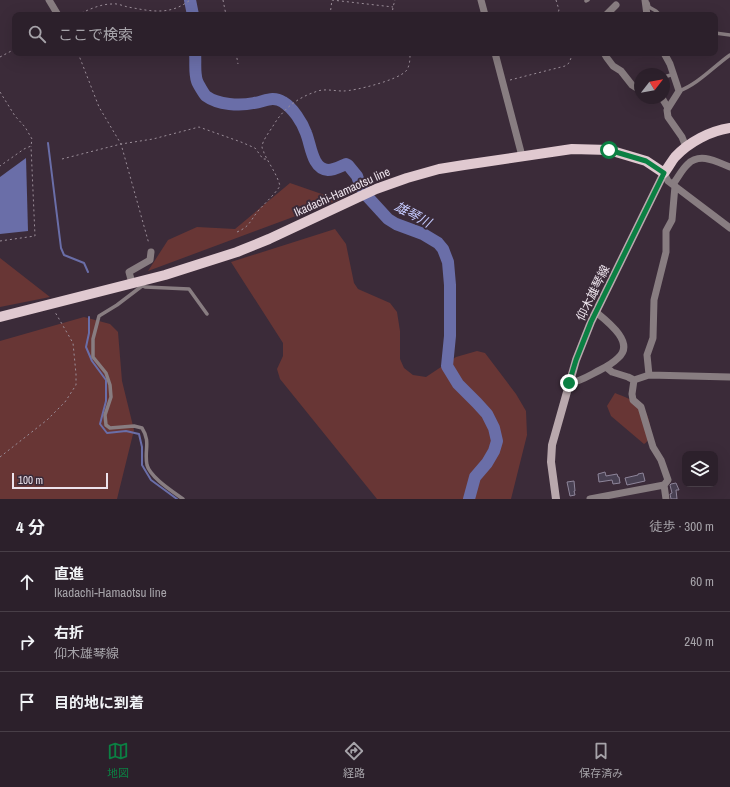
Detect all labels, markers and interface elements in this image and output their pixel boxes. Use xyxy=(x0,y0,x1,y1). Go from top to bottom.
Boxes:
search box xyxy=(12,12,718,56)
icon: search xyxy=(26,23,48,45)
text: ここで検索 xyxy=(58,24,133,45)
north arrow xyxy=(634,68,670,104)
route start xyxy=(600,141,618,159)
street label: Ikadachi-Hamaotsu line xyxy=(291,164,393,220)
water label: 雄琴川 xyxy=(392,198,436,232)
street label: 仰木雄琴線 xyxy=(573,263,613,323)
route end xyxy=(560,374,578,392)
map controls xyxy=(682,451,718,487)
button: layers xyxy=(682,451,718,487)
scale bar xyxy=(12,471,108,490)
text: 100 m xyxy=(18,473,43,487)
text: 4 分 xyxy=(16,515,45,538)
text: 徒歩 · 300 m xyxy=(649,518,714,535)
text: 直進 xyxy=(54,563,84,584)
icon: ahead xyxy=(16,571,38,593)
text: 60 m xyxy=(690,573,714,590)
text: Ikadachi-Hamaotsu line xyxy=(54,584,167,601)
text: 右折 xyxy=(54,622,84,643)
icon: right xyxy=(16,631,38,653)
text: 240 m xyxy=(684,633,714,650)
text: 仰木雄琴線 xyxy=(54,645,119,662)
icon: arrive xyxy=(16,691,38,713)
text: 目的地に到着 xyxy=(54,692,144,713)
tab: 地図 xyxy=(107,740,129,780)
tab: 経路 xyxy=(343,740,365,780)
tab: 保存済み xyxy=(579,740,623,780)

